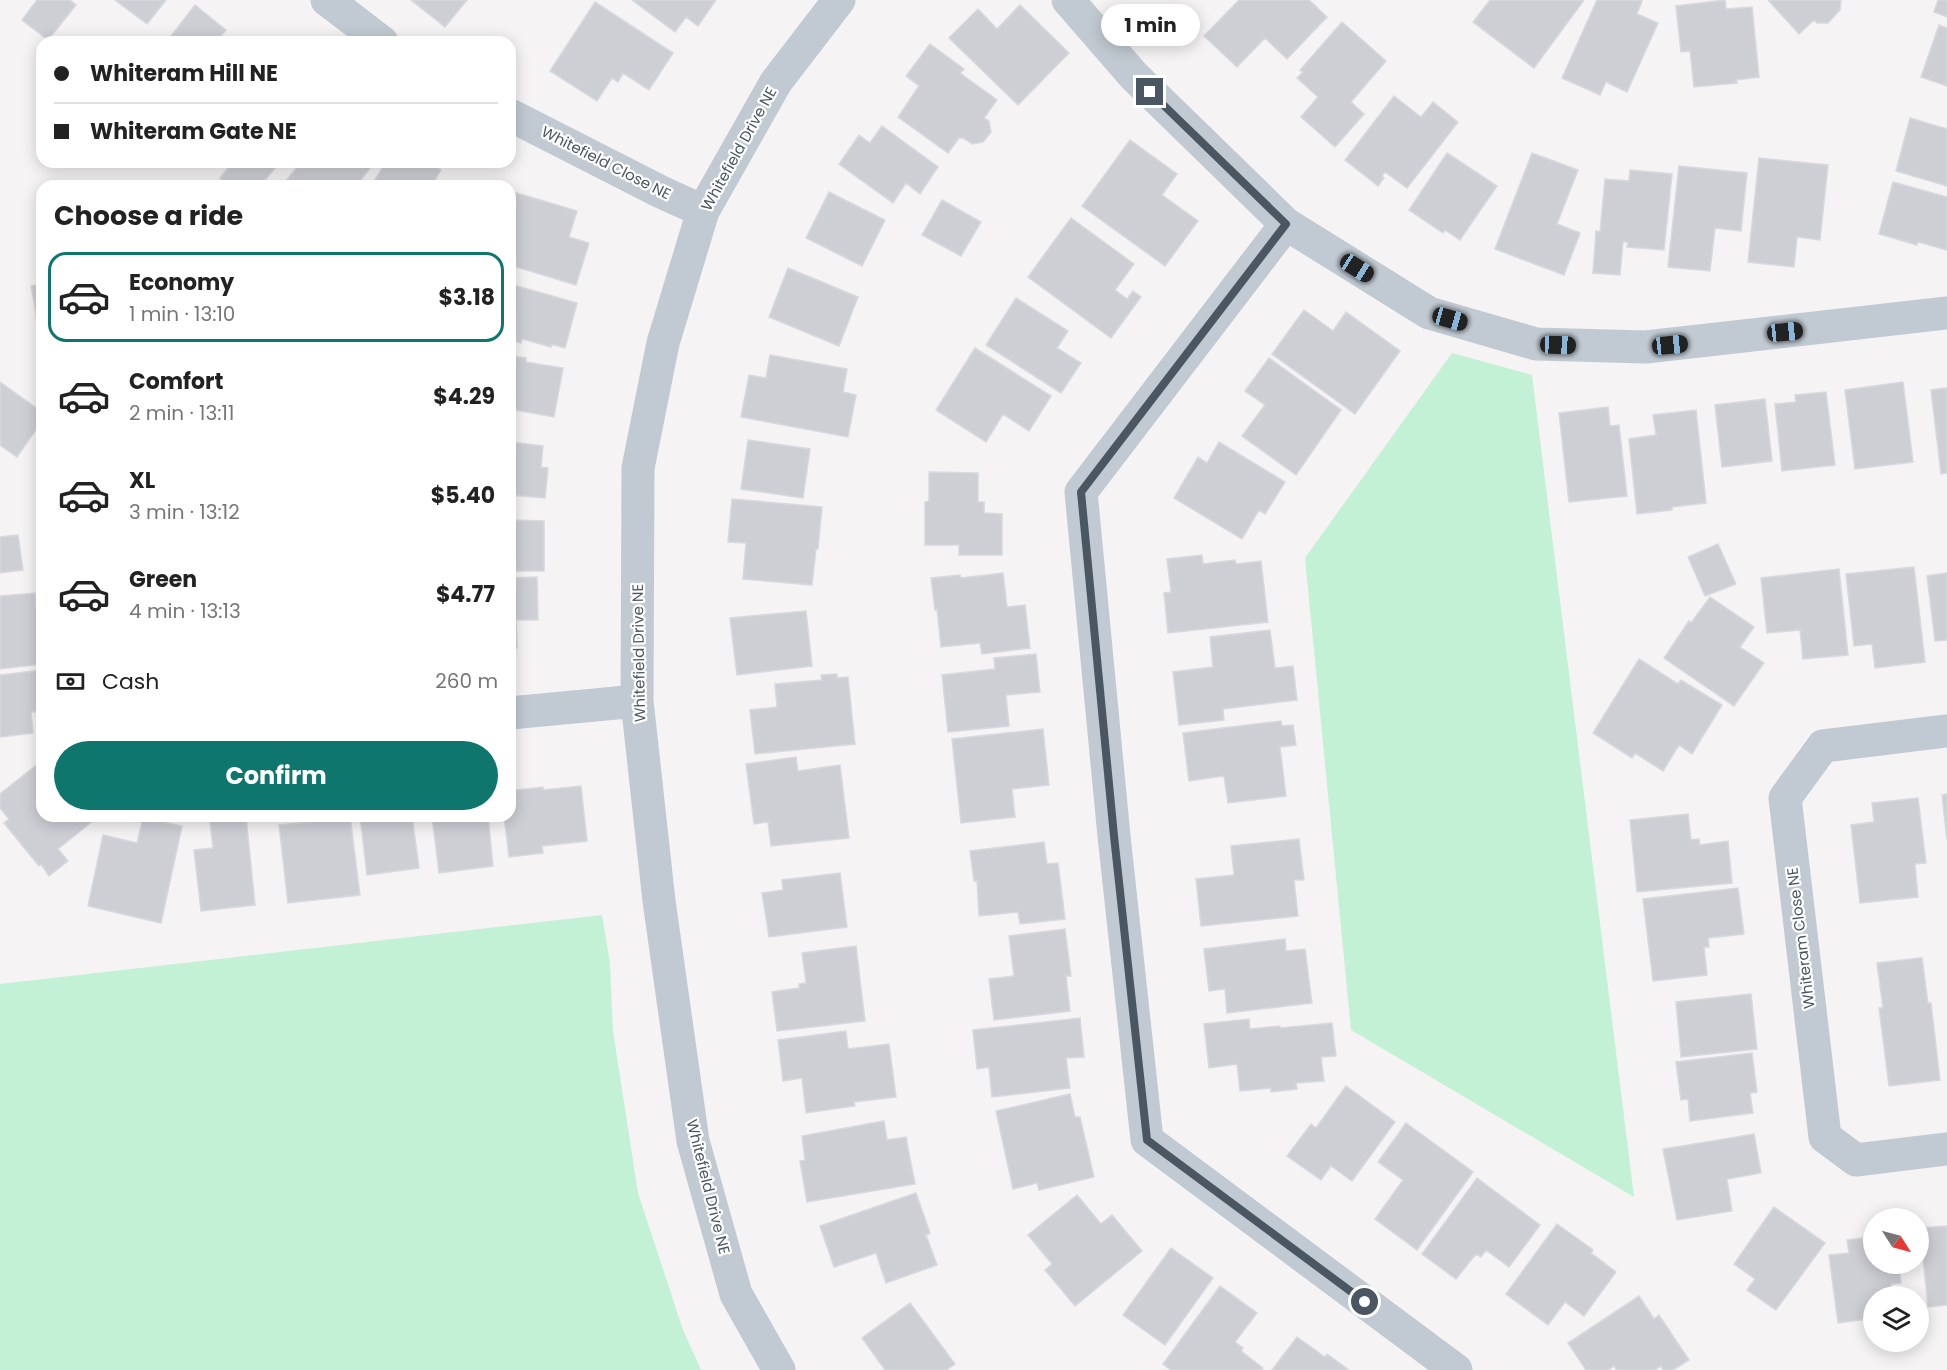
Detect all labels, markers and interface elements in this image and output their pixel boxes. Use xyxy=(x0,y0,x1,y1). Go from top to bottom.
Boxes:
callout: 1 min xyxy=(1100,5,1200,47)
text: 1 min xyxy=(1124,11,1177,39)
text: Whiteram Hill NE xyxy=(90,58,278,89)
route end xyxy=(1136,78,1163,105)
street label: Whitefield Drive NE xyxy=(696,83,781,214)
text: Whiteram Gate NE xyxy=(90,116,297,147)
street label: Whitefield Close NE xyxy=(538,121,675,204)
text: Choose a ride xyxy=(54,197,243,234)
car xyxy=(1337,251,1377,285)
text: Economy xyxy=(129,267,234,298)
icon: car xyxy=(57,270,111,324)
text: $3.18 xyxy=(438,282,495,313)
text: 1 min · 13:10 xyxy=(129,300,235,328)
car xyxy=(1430,305,1470,333)
car xyxy=(1766,321,1804,343)
car xyxy=(1651,334,1689,356)
car xyxy=(1540,335,1576,355)
text: Comfort xyxy=(129,366,223,397)
icon: car xyxy=(57,369,111,423)
text: $4.29 xyxy=(433,381,495,412)
text: 2 min · 13:11 xyxy=(129,399,234,427)
text: XL xyxy=(129,465,155,496)
icon: car xyxy=(57,468,111,522)
text: $5.40 xyxy=(431,480,495,511)
text: 3 min · 13:12 xyxy=(129,498,240,526)
text: Green xyxy=(129,564,197,595)
icon: car xyxy=(57,567,111,621)
text: $4.77 xyxy=(436,579,495,610)
street label: Whitefield Drive NE xyxy=(627,584,650,722)
text: 4 min · 13:13 xyxy=(129,597,241,625)
icon: cash xyxy=(54,665,87,698)
text: Cash xyxy=(102,666,159,697)
text: 260 m xyxy=(435,667,498,695)
button: Confirm xyxy=(54,741,498,810)
street label: Whiteram Close NE xyxy=(1781,866,1820,1010)
street label: Whitefield Drive NE xyxy=(682,1117,735,1257)
north arrow xyxy=(1863,1208,1929,1274)
map controls xyxy=(1863,1208,1929,1352)
button: layers xyxy=(1863,1286,1929,1352)
route start xyxy=(1351,1288,1378,1315)

